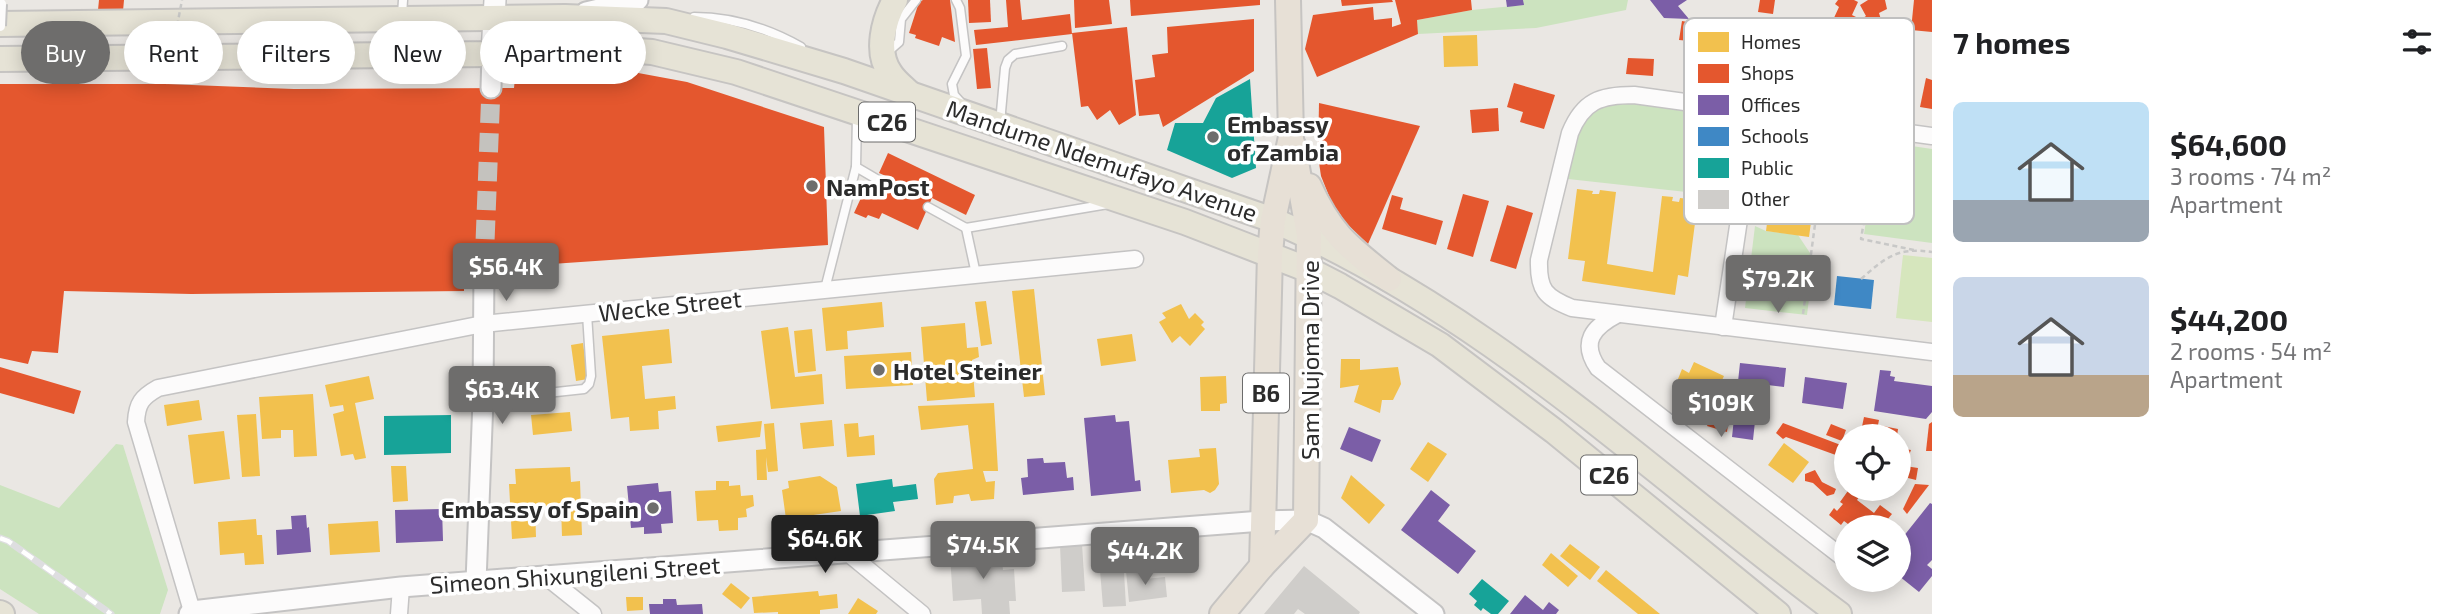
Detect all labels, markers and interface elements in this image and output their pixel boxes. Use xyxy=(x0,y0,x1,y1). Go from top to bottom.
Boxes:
legend xyxy=(1684,18,1914,224)
chip: Buy xyxy=(21,21,110,84)
chip: Rent xyxy=(124,21,223,84)
chip: Filters xyxy=(237,21,355,84)
chip: New xyxy=(369,21,466,84)
chip: Apartment xyxy=(480,21,646,84)
icon: filters xyxy=(2398,23,2436,61)
text: 7 homes xyxy=(1953,24,2070,60)
text: Homes xyxy=(1741,30,1801,53)
text: Shops xyxy=(1741,61,1794,84)
street label: Mandume Ndemufayo Avenue xyxy=(943,93,1261,227)
text: Offices xyxy=(1741,93,1800,116)
road number: C26 xyxy=(859,102,915,141)
place label: Embassy of Zambia xyxy=(1227,109,1339,166)
text: Schools xyxy=(1741,124,1809,147)
text: $64,600 xyxy=(2170,126,2287,162)
marker: Embassy of Zambia xyxy=(1205,129,1221,145)
icon: home xyxy=(2009,130,2093,214)
text: Public xyxy=(1741,156,1794,179)
text: 3 rooms · 74 m² xyxy=(2170,162,2331,190)
place label: NamPost xyxy=(826,172,930,201)
marker: NamPost xyxy=(804,178,820,194)
text: Other xyxy=(1741,187,1790,210)
text: Apartment xyxy=(2170,190,2283,218)
pin: $56.4K xyxy=(449,244,563,303)
text: $56.4K xyxy=(469,252,543,280)
pin: $79.2K xyxy=(1721,256,1835,315)
street label: Sam Nujoma Drive xyxy=(1295,260,1324,460)
text: $79.2K xyxy=(1742,264,1814,292)
street label: Wecke Street xyxy=(597,283,743,327)
text: $44,200 xyxy=(2170,301,2288,337)
icon: home xyxy=(2009,305,2093,389)
text: 2 rooms · 54 m² xyxy=(2170,337,2332,365)
place label: Hotel Steiner xyxy=(893,356,1043,385)
marker: Hotel Steiner xyxy=(871,362,887,378)
text: Apartment xyxy=(2170,365,2283,393)
pin: $63.4K xyxy=(445,366,559,426)
road number: B6 xyxy=(1243,374,1289,412)
text: $63.4K xyxy=(465,375,539,403)
pin: $109K xyxy=(1672,380,1770,439)
text: $109K xyxy=(1688,388,1754,416)
map controls xyxy=(1834,424,1911,592)
button: locate xyxy=(1834,424,1911,501)
road number: C26 xyxy=(1581,456,1637,495)
place label: Embassy of Spain xyxy=(441,494,639,523)
marker: Embassy of Spain xyxy=(645,500,661,516)
button: layers xyxy=(1834,515,1911,592)
pin: $64.6K xyxy=(768,516,882,575)
pin: $74.5K xyxy=(926,522,1040,581)
text: $64.6K xyxy=(787,524,863,552)
pin: $44.2K xyxy=(1088,528,1202,587)
text: $74.5K xyxy=(946,530,1020,558)
text: $44.2K xyxy=(1107,536,1183,564)
street label: Simeon Shixungileni Street xyxy=(429,549,721,599)

